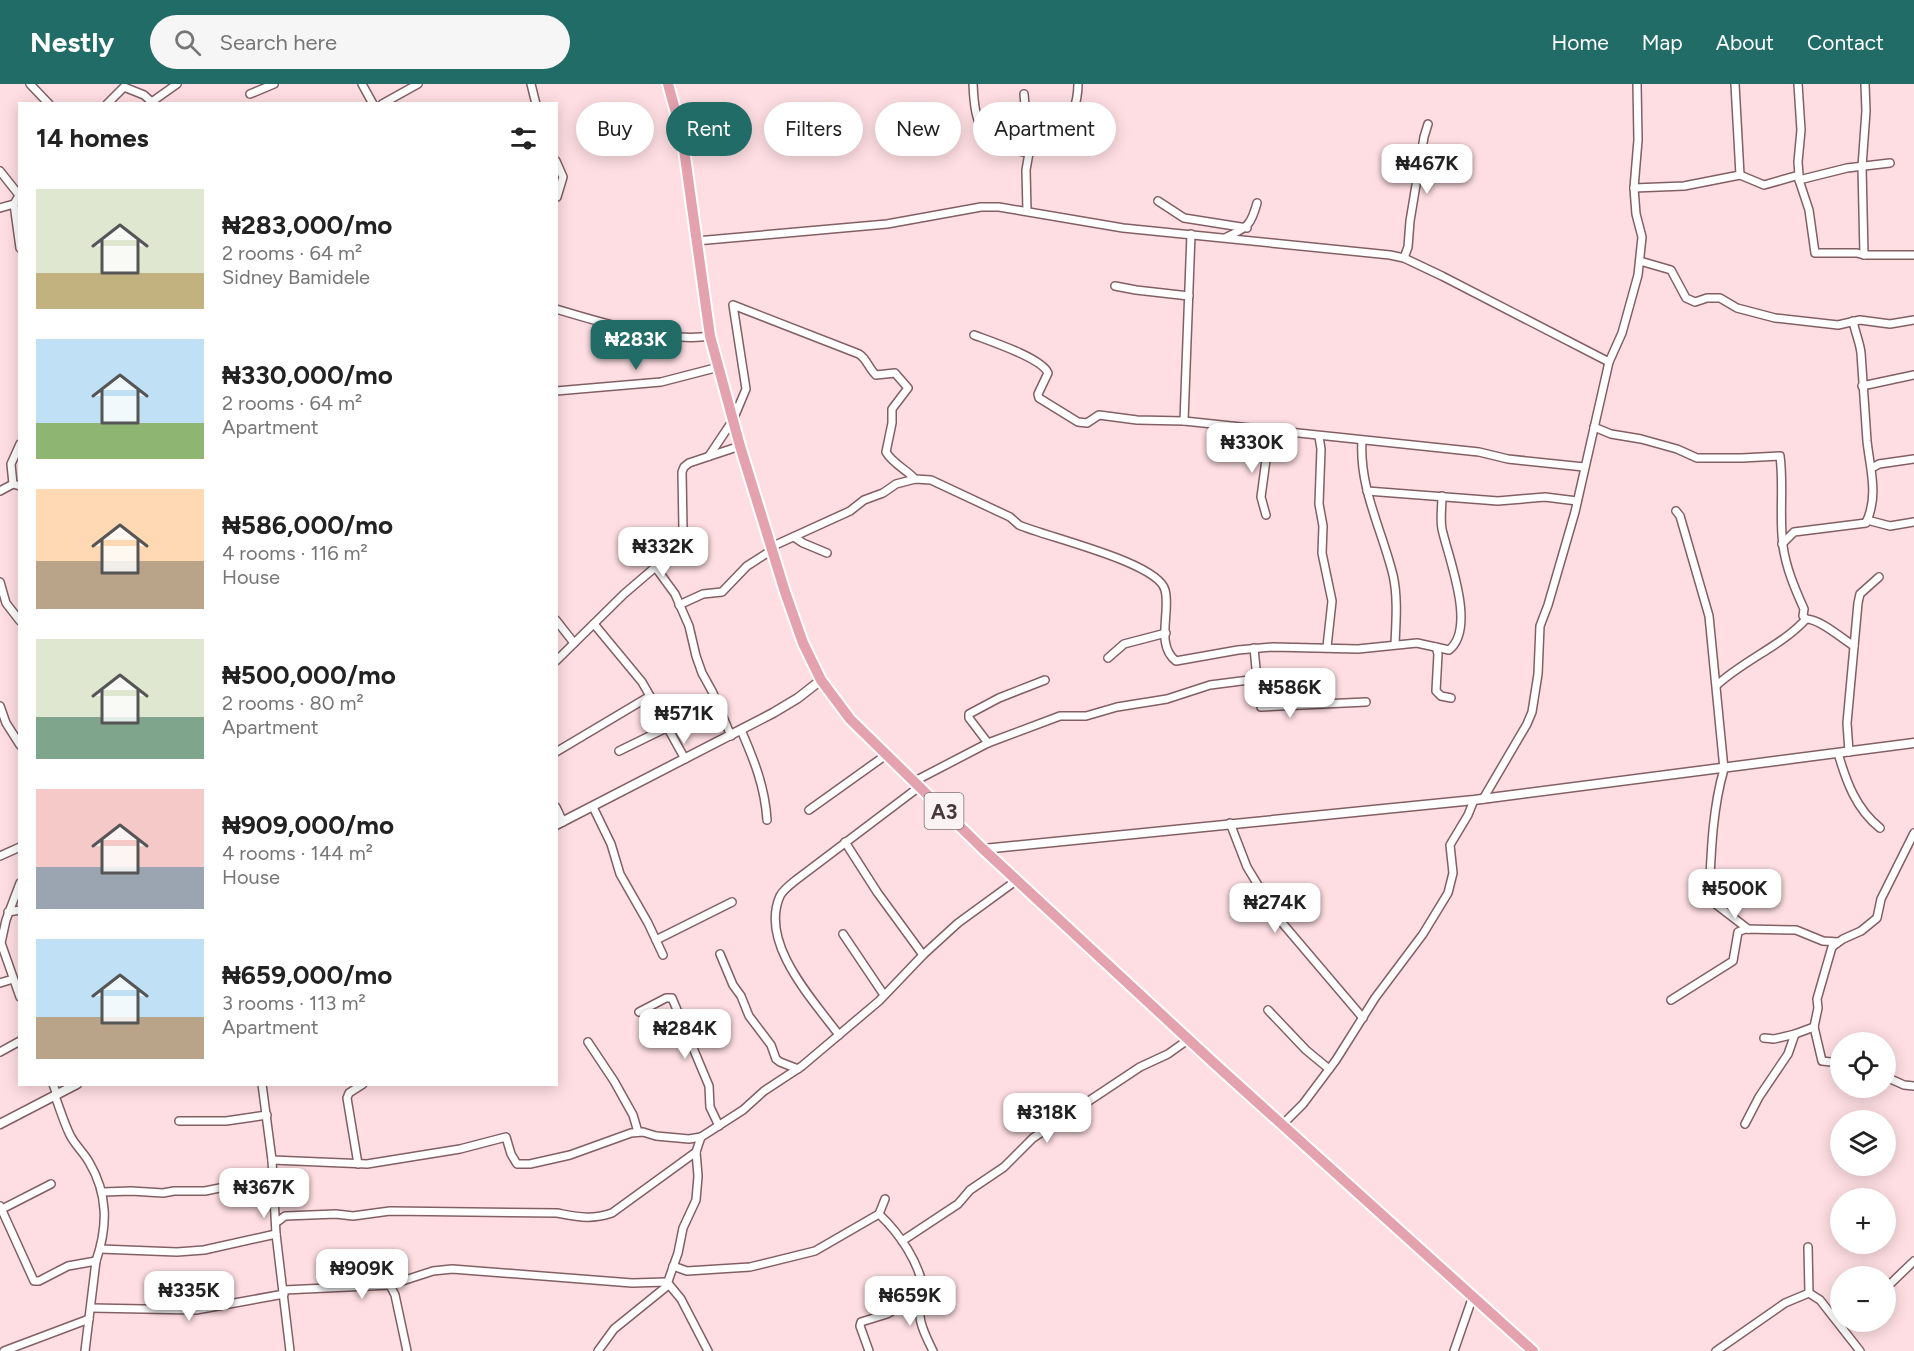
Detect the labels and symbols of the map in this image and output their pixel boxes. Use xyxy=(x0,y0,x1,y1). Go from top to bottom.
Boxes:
pin: ₦467K xyxy=(1385,144,1469,195)
pin: ₦283K xyxy=(594,320,678,371)
pin: ₦330K xyxy=(1210,423,1294,474)
pin: ₦332K xyxy=(621,527,705,578)
pin: ₦586K xyxy=(1248,668,1332,719)
pin: ₦571K xyxy=(642,694,726,745)
road number: A3 xyxy=(924,793,964,829)
pin: ₦500K xyxy=(1693,869,1777,920)
pin: ₦274K xyxy=(1233,883,1317,934)
pin: ₦284K xyxy=(643,1009,727,1060)
pin: ₦318K xyxy=(1005,1093,1089,1144)
pin: ₦367K xyxy=(222,1168,306,1219)
pin: ₦909K xyxy=(320,1249,404,1300)
pin: ₦335K xyxy=(147,1271,231,1322)
pin: ₦659K xyxy=(868,1276,952,1327)

